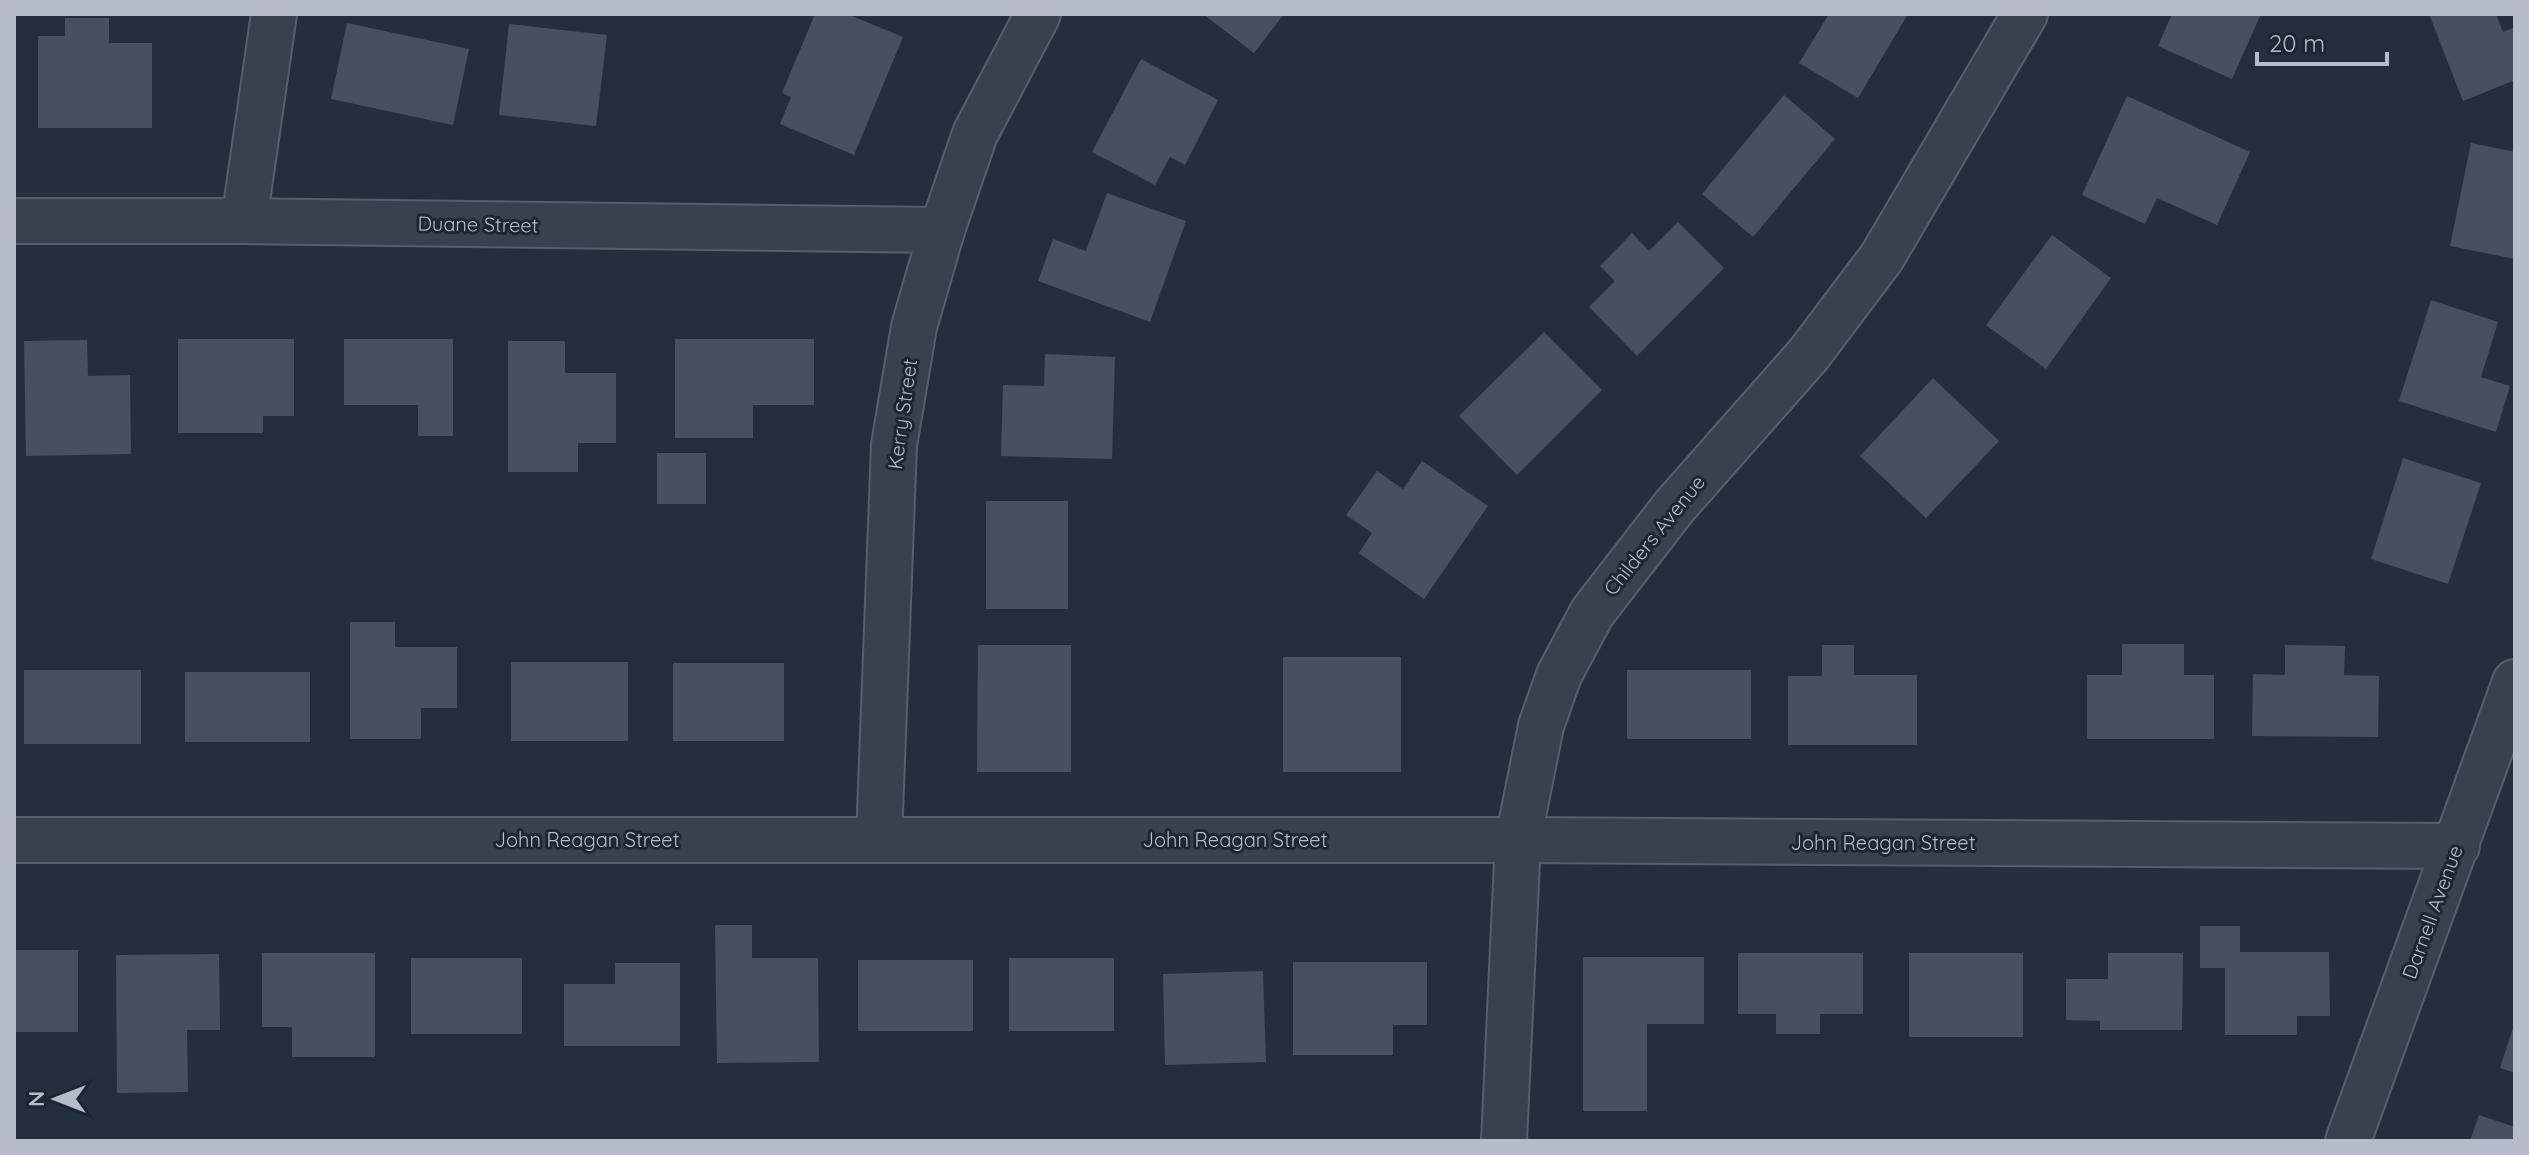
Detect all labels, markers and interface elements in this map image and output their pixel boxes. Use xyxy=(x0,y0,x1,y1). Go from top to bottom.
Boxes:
scale bar xyxy=(2257,16,2387,66)
text: 20 m xyxy=(2269,28,2325,58)
street label: Duane Street xyxy=(417,210,539,238)
street label: Kerry Street xyxy=(882,357,922,471)
street label: Childers Avenue xyxy=(1598,470,1710,600)
street label: John Reagan Street xyxy=(495,827,680,852)
street label: John Reagan Street xyxy=(1143,827,1328,852)
street label: John Reagan Street xyxy=(1791,830,1976,855)
street label: Darnell Avenue xyxy=(2396,842,2468,982)
north arrow xyxy=(16,1059,96,1139)
text: N xyxy=(22,1091,50,1107)

